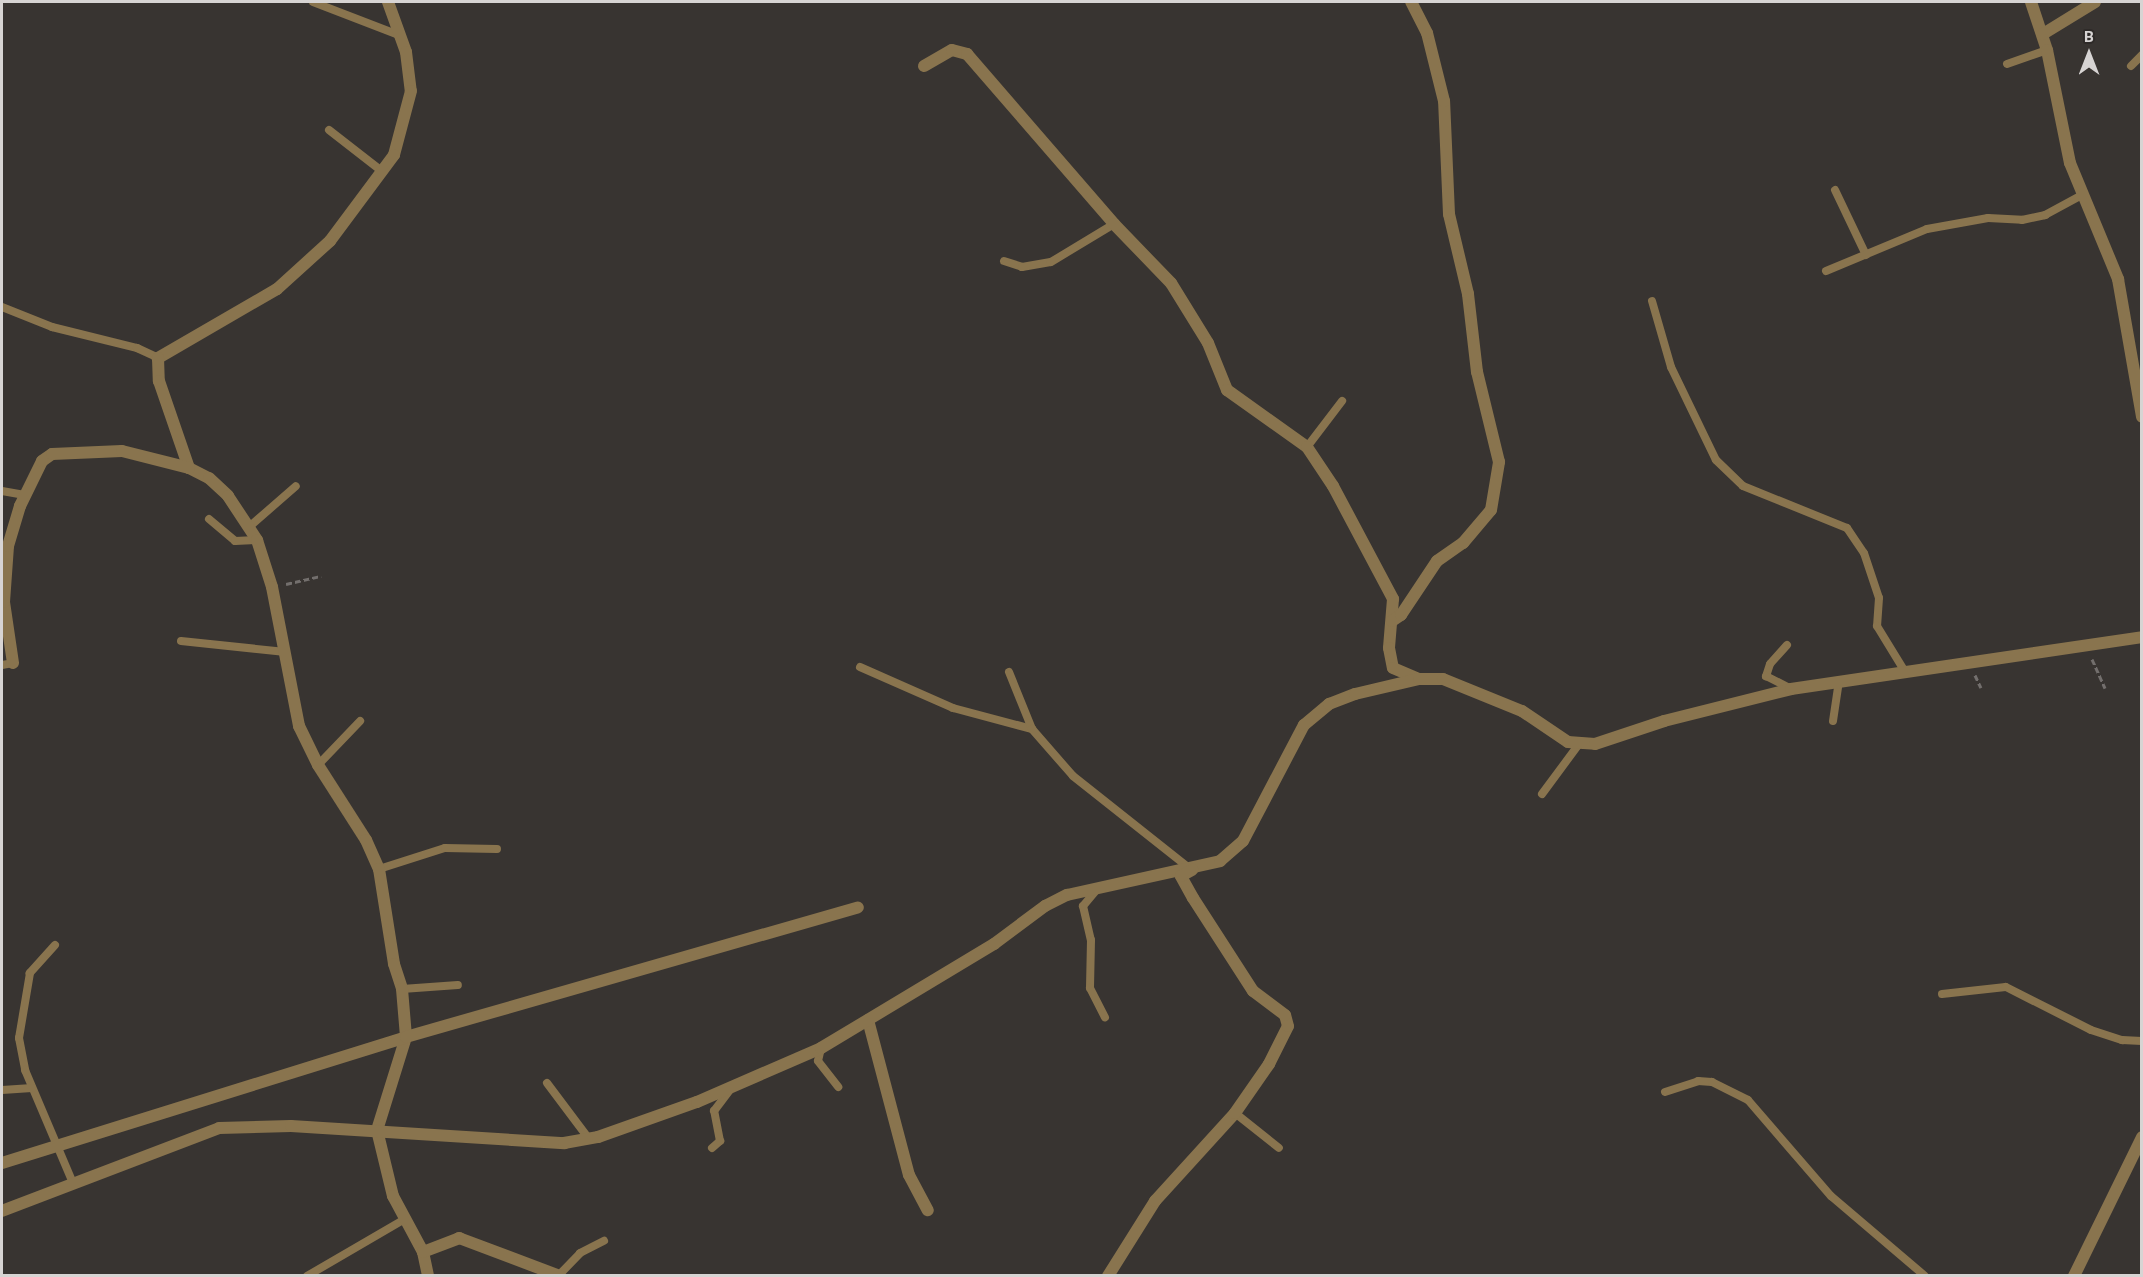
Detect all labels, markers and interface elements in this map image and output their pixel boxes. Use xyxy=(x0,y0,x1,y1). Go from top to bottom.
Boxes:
north arrow xyxy=(2059,24,2119,84)
text: B xyxy=(2084,26,2094,45)

